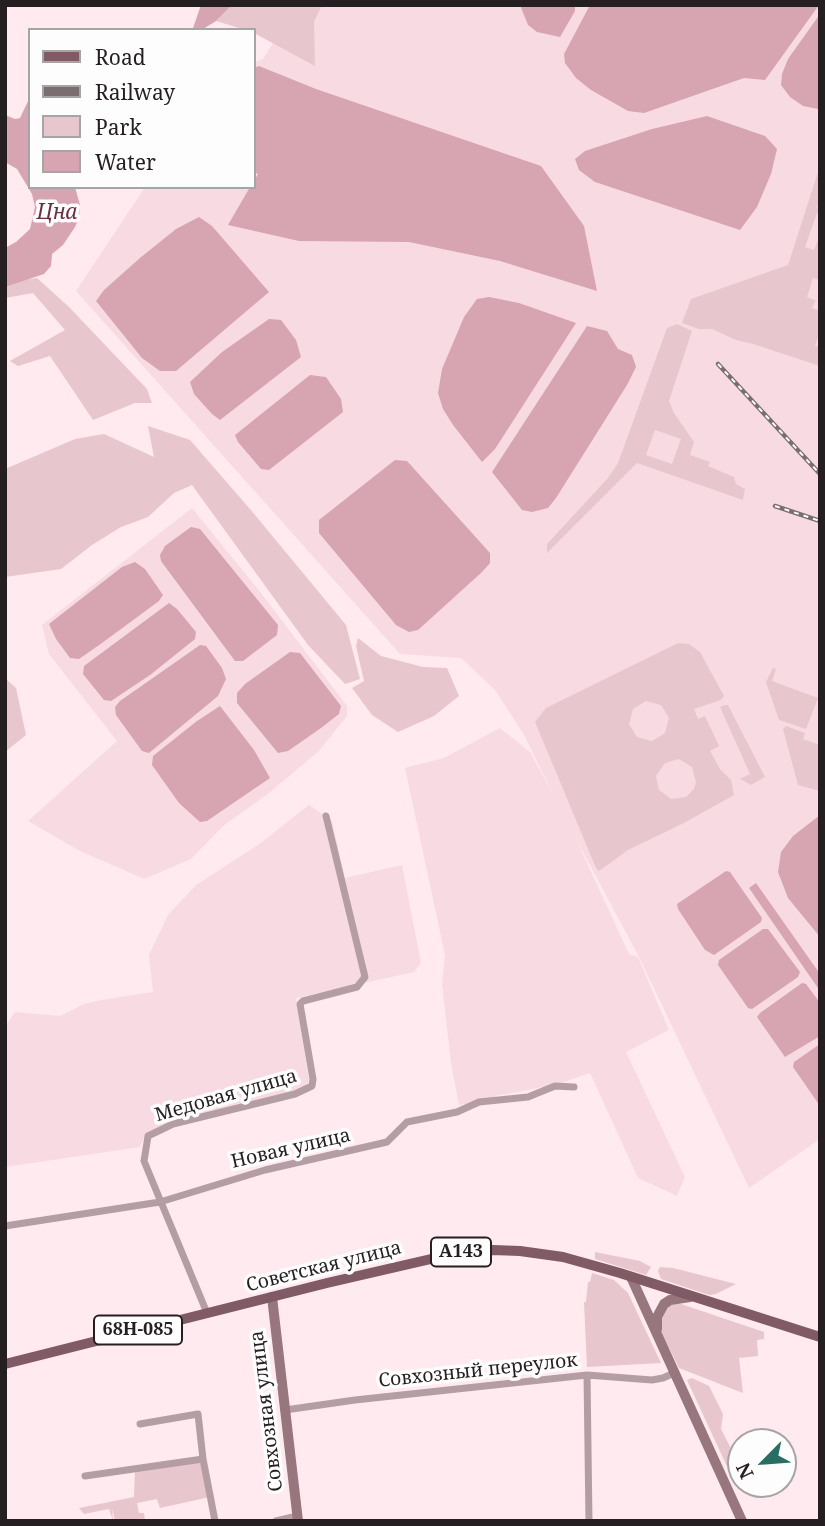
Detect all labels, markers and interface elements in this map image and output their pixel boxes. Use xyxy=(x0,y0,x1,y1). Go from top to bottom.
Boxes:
legend xyxy=(28,28,256,189)
text: Road xyxy=(95,43,146,71)
text: Railway xyxy=(95,78,175,106)
text: Park xyxy=(95,113,142,141)
text: Water xyxy=(95,148,156,176)
water label: Цна xyxy=(36,200,78,226)
street label: Медовая улица xyxy=(152,1065,300,1127)
street label: Новая улица xyxy=(229,1124,353,1174)
street label: Советская улица xyxy=(244,1237,404,1297)
road number: А143 xyxy=(431,1238,491,1266)
road number: 68Н-085 xyxy=(94,1316,182,1344)
street label: Совхозная улица xyxy=(246,1329,288,1493)
street label: Совхозный переулок xyxy=(377,1349,579,1393)
north arrow xyxy=(727,1428,797,1498)
text: N xyxy=(730,1459,760,1483)

